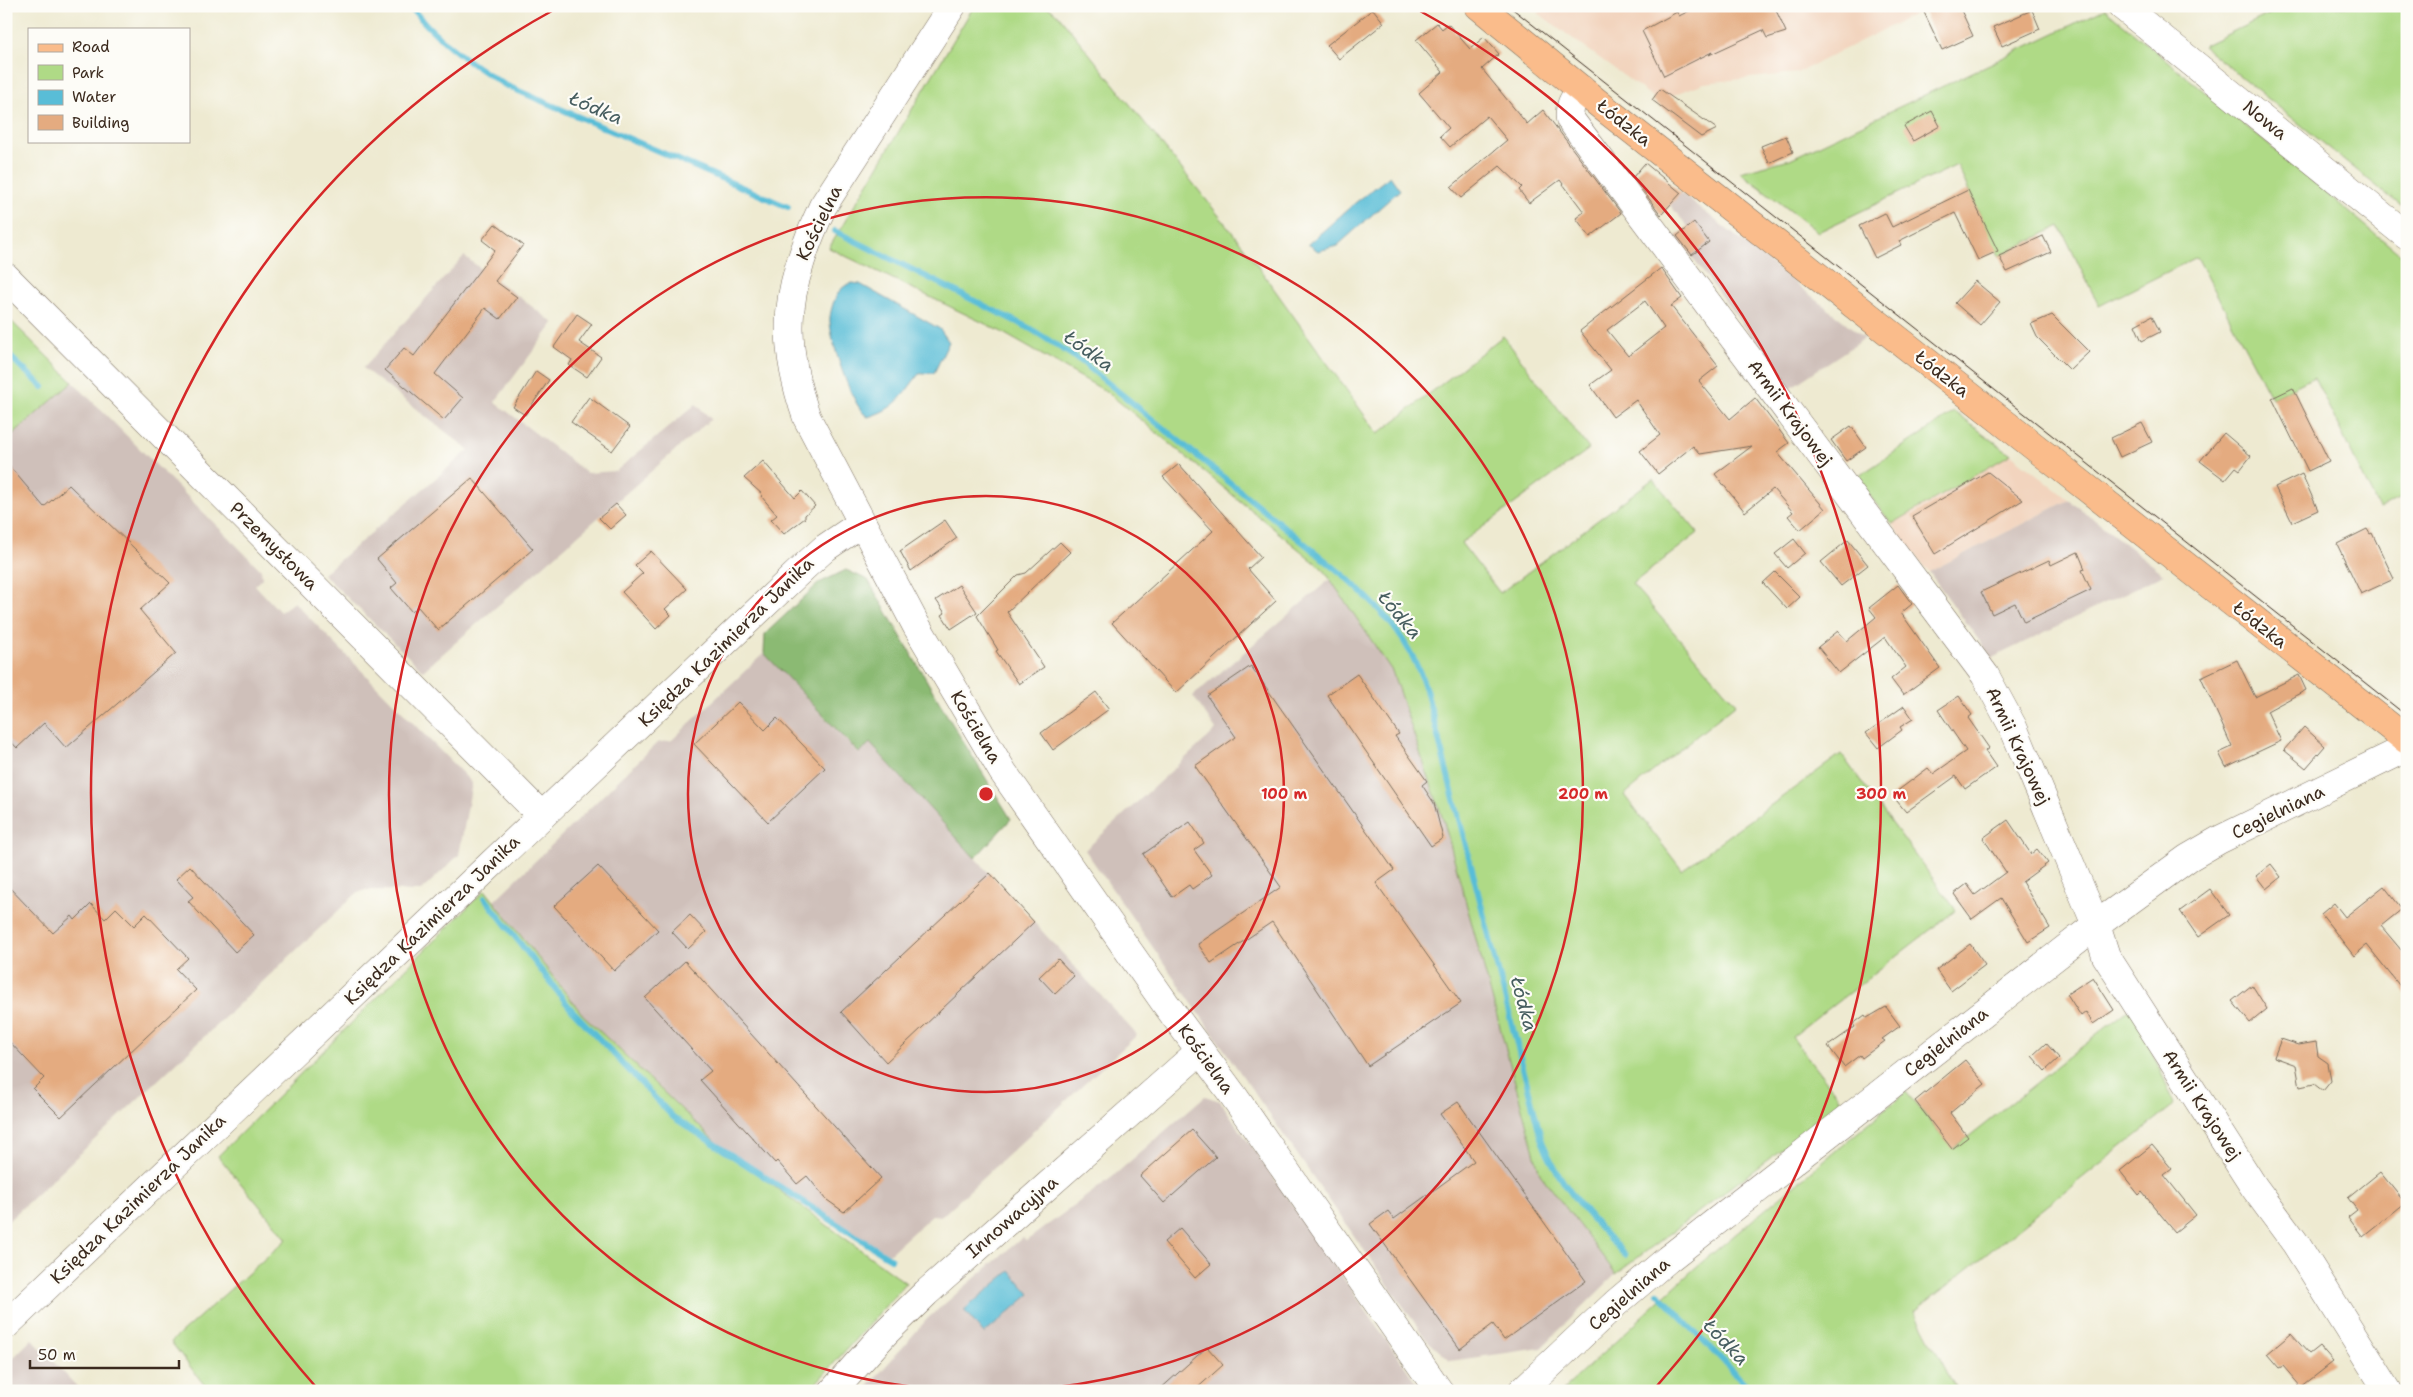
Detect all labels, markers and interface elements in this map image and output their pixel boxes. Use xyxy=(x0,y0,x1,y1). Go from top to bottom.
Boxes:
legend xyxy=(28,28,190,142)
text: Road xyxy=(72,37,110,57)
text: Park xyxy=(72,63,104,83)
water label: Łódka xyxy=(564,85,627,130)
text: Water xyxy=(72,87,116,107)
street label: Łódzka xyxy=(1591,94,1656,152)
street label: Nowa xyxy=(2238,95,2292,145)
text: Building xyxy=(72,113,129,133)
street label: Kościelna xyxy=(790,181,848,265)
water label: Łódka xyxy=(1058,324,1119,378)
street label: Łódzka xyxy=(1909,345,1974,403)
street label: Armii Krajowej xyxy=(1742,355,1838,471)
street label: Przemysłowa xyxy=(225,497,323,595)
street label: Księdza Kazimierza Janika xyxy=(633,552,819,732)
water label: Łódka xyxy=(1372,585,1428,644)
street label: Łódzka xyxy=(2227,596,2292,654)
street label: Armii Krajowej xyxy=(1980,683,2056,809)
street label: Kościelna xyxy=(945,686,1007,768)
street label: Cegielniana xyxy=(2227,779,2329,845)
text: 100 m xyxy=(1261,784,1307,804)
text: 200 m xyxy=(1558,784,1608,804)
text: 300 m xyxy=(1856,784,1906,804)
centre of rings xyxy=(977,785,995,803)
street label: Księdza Kazimierza Janika xyxy=(339,830,525,1010)
water label: Łódka xyxy=(1504,973,1543,1034)
street label: Cegielniana xyxy=(1899,1002,1993,1082)
street label: Kościelna xyxy=(1172,1019,1240,1099)
street label: Armii Krajowej xyxy=(2157,1045,2247,1165)
street label: Księdza Kazimierza Janika xyxy=(45,1109,231,1289)
street label: Innowacyjna xyxy=(961,1170,1063,1264)
street label: Cegielniana xyxy=(1583,1252,1675,1336)
water label: Łódka xyxy=(1697,1312,1754,1371)
scale bar xyxy=(30,1337,179,1369)
text: 50 m xyxy=(38,1345,76,1365)

